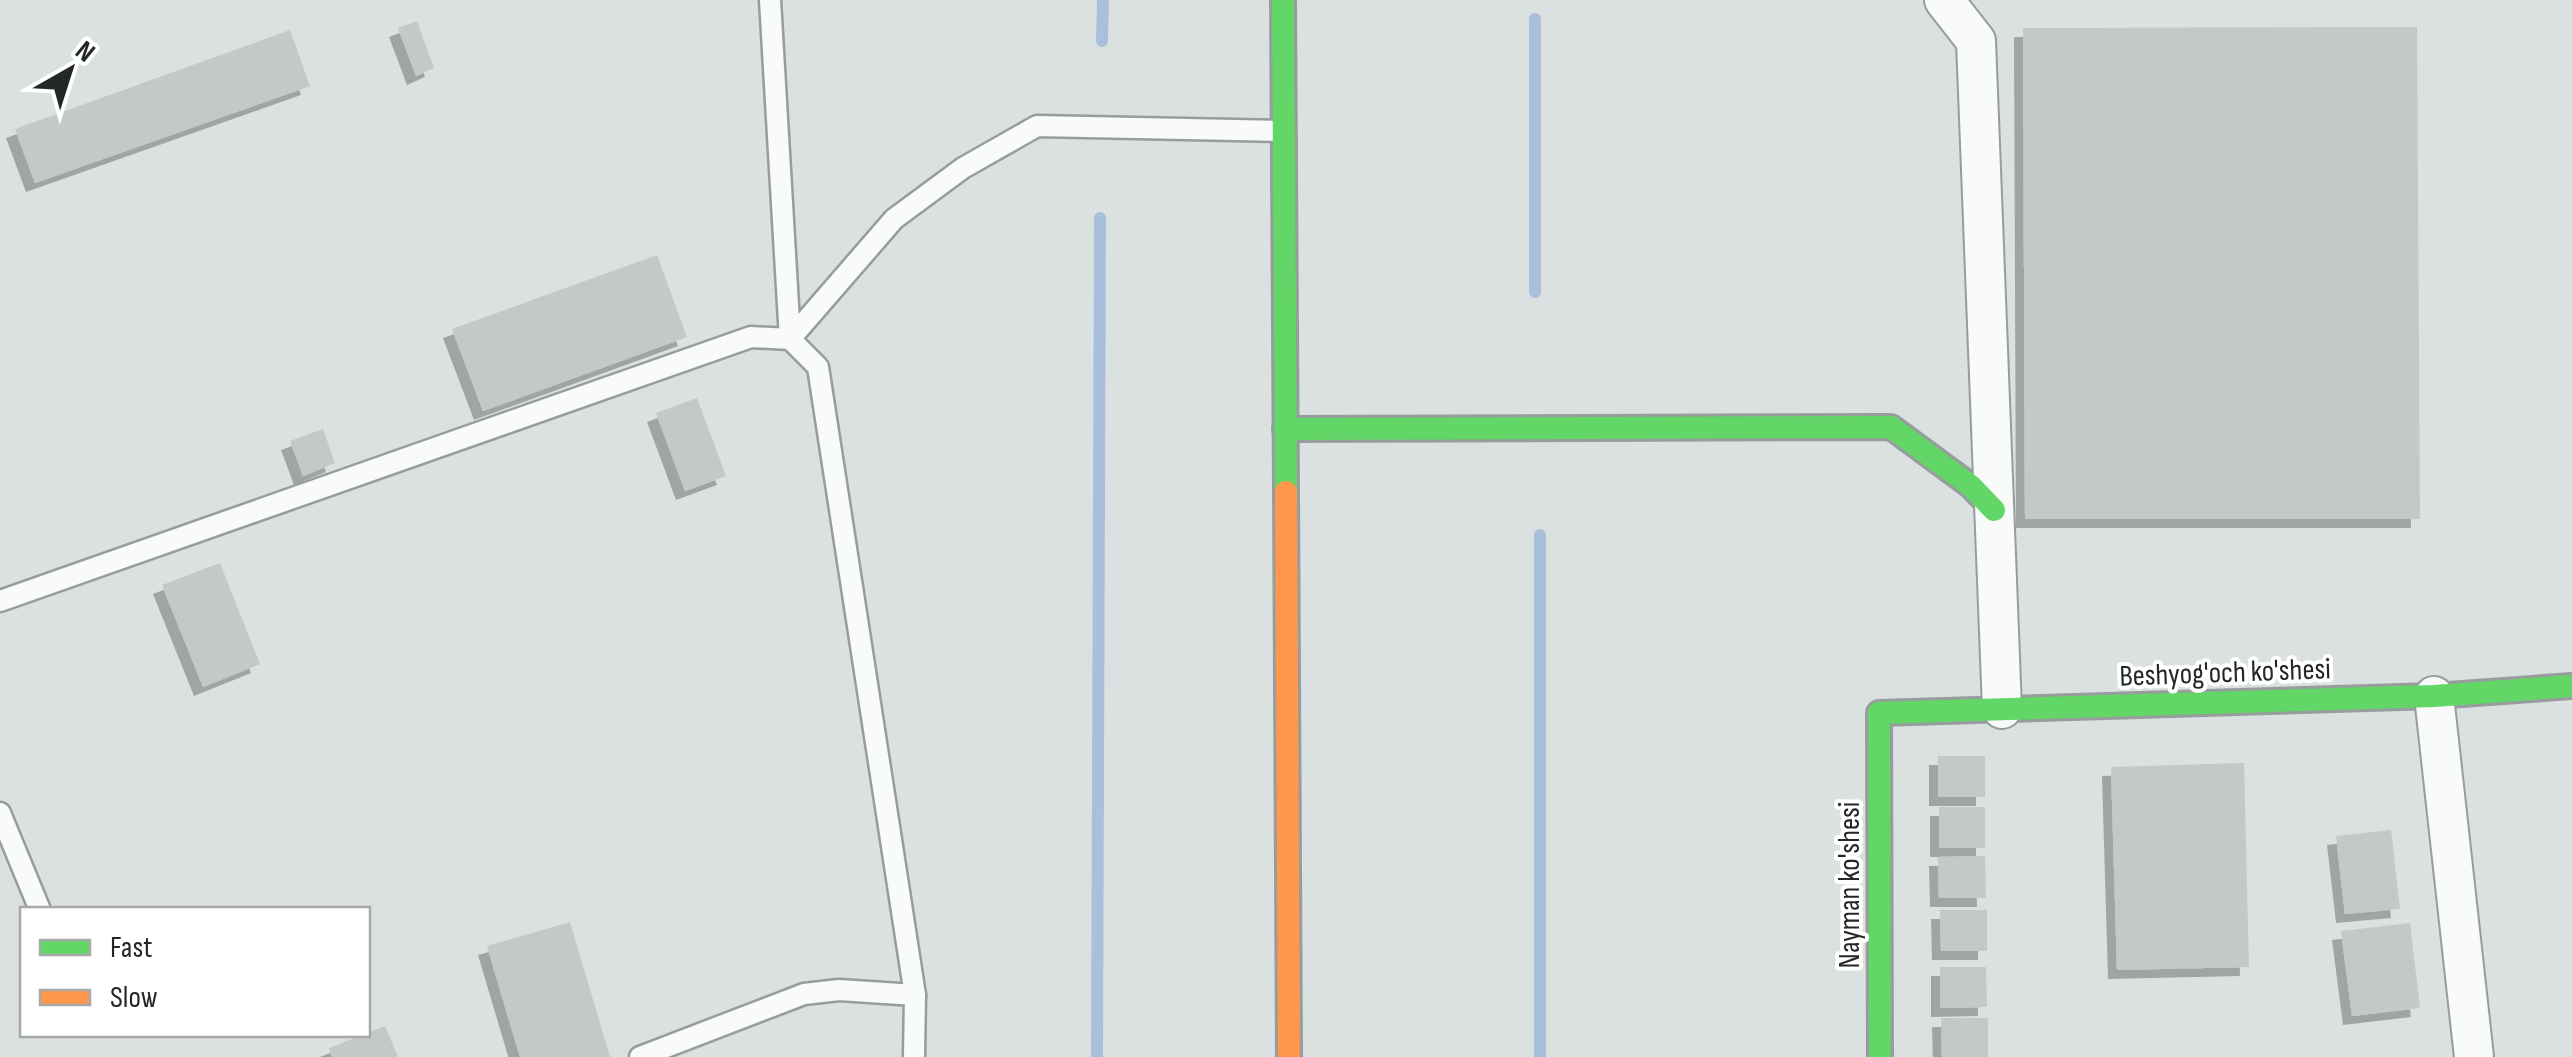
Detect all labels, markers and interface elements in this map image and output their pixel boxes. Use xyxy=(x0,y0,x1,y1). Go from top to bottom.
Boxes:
north arrow xyxy=(20,20,120,120)
text: N xyxy=(69,34,101,69)
street label: Beshyog'och ko'shesi xyxy=(2119,651,2331,695)
street label: Nayman ko'shesi xyxy=(1832,802,1868,968)
legend xyxy=(20,907,370,1037)
text: Fast xyxy=(110,930,152,966)
text: Slow xyxy=(110,980,158,1016)

